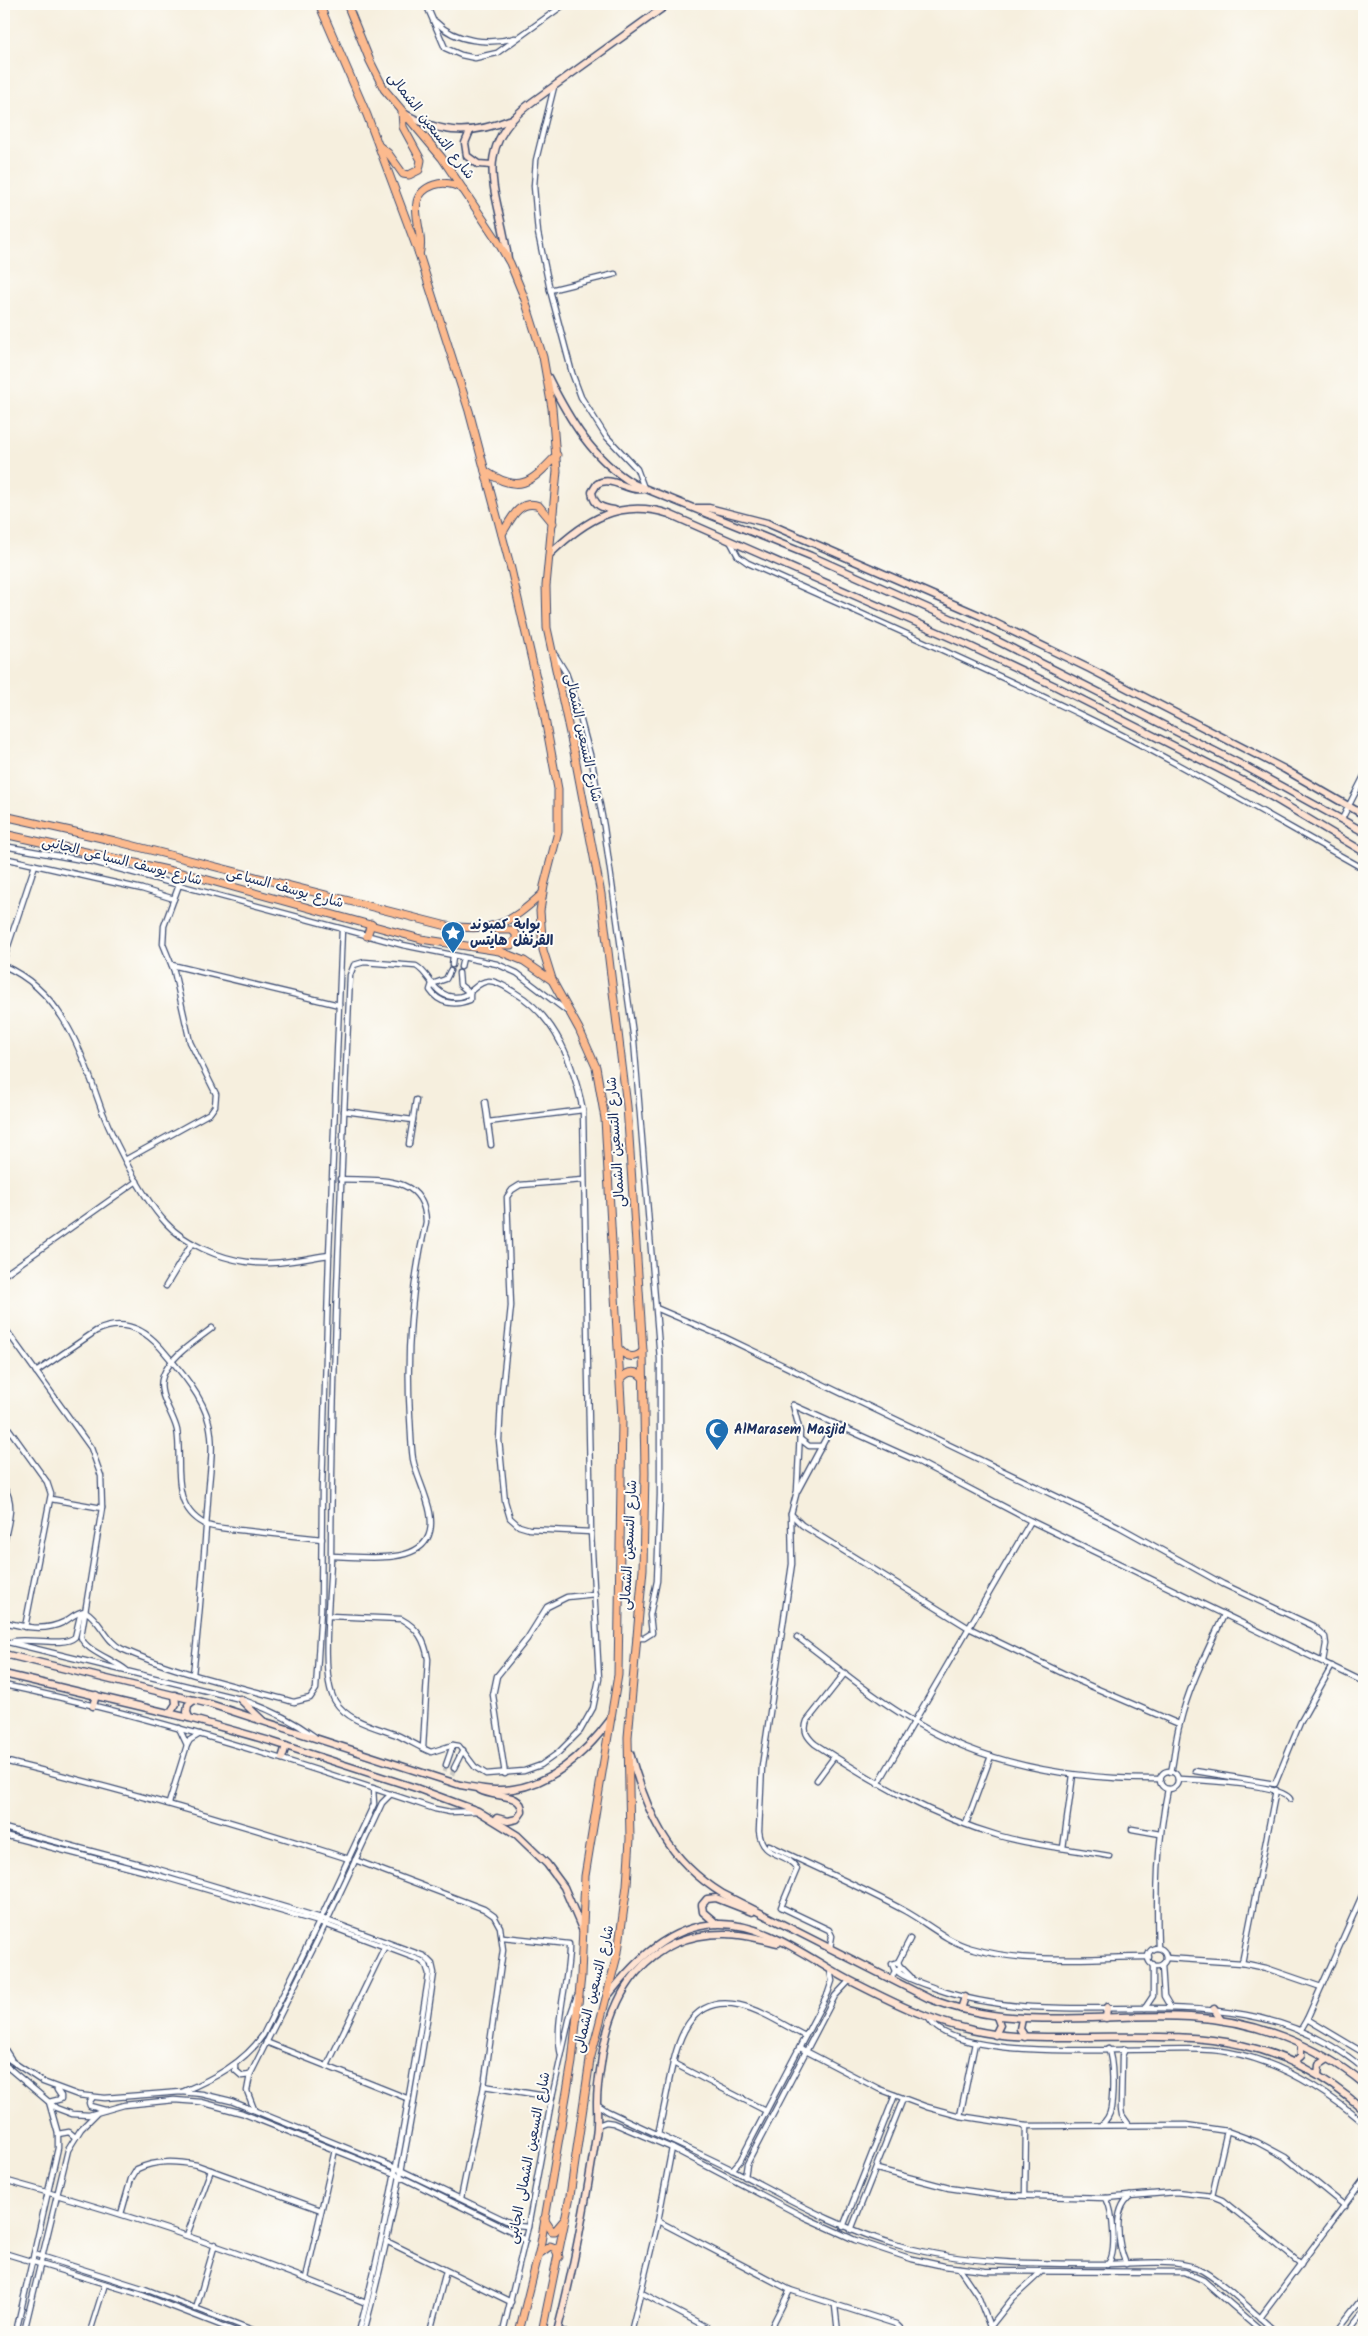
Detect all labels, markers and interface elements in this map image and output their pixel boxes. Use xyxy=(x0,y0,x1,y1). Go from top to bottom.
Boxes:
street label: شارع التسعين الشمالى xyxy=(382,68,480,184)
street label: شارع التسعين الشمالى xyxy=(559,672,607,804)
street label: شارع يوسف السباعى الجانبى xyxy=(39,830,205,892)
street label: شارع يوسف السباعى xyxy=(224,862,346,914)
place label: بوابة كمبوند القرنفل هايتس xyxy=(470,914,554,952)
place icon: بوابة كمبوند القرنفل هايتس xyxy=(440,920,466,954)
street label: شارع التسعين الشمالى xyxy=(600,1076,632,1208)
mosque icon: AlMarasem Masjid xyxy=(704,1417,730,1451)
place label: AlMarasem Masjid xyxy=(734,1419,846,1441)
street label: شارع التسعين الشمالى xyxy=(615,1479,643,1611)
street label: شارع التسعين الشمالى xyxy=(567,1923,621,2055)
street label: شارع التسعين الشمالى الجانبى xyxy=(502,2070,556,2246)

